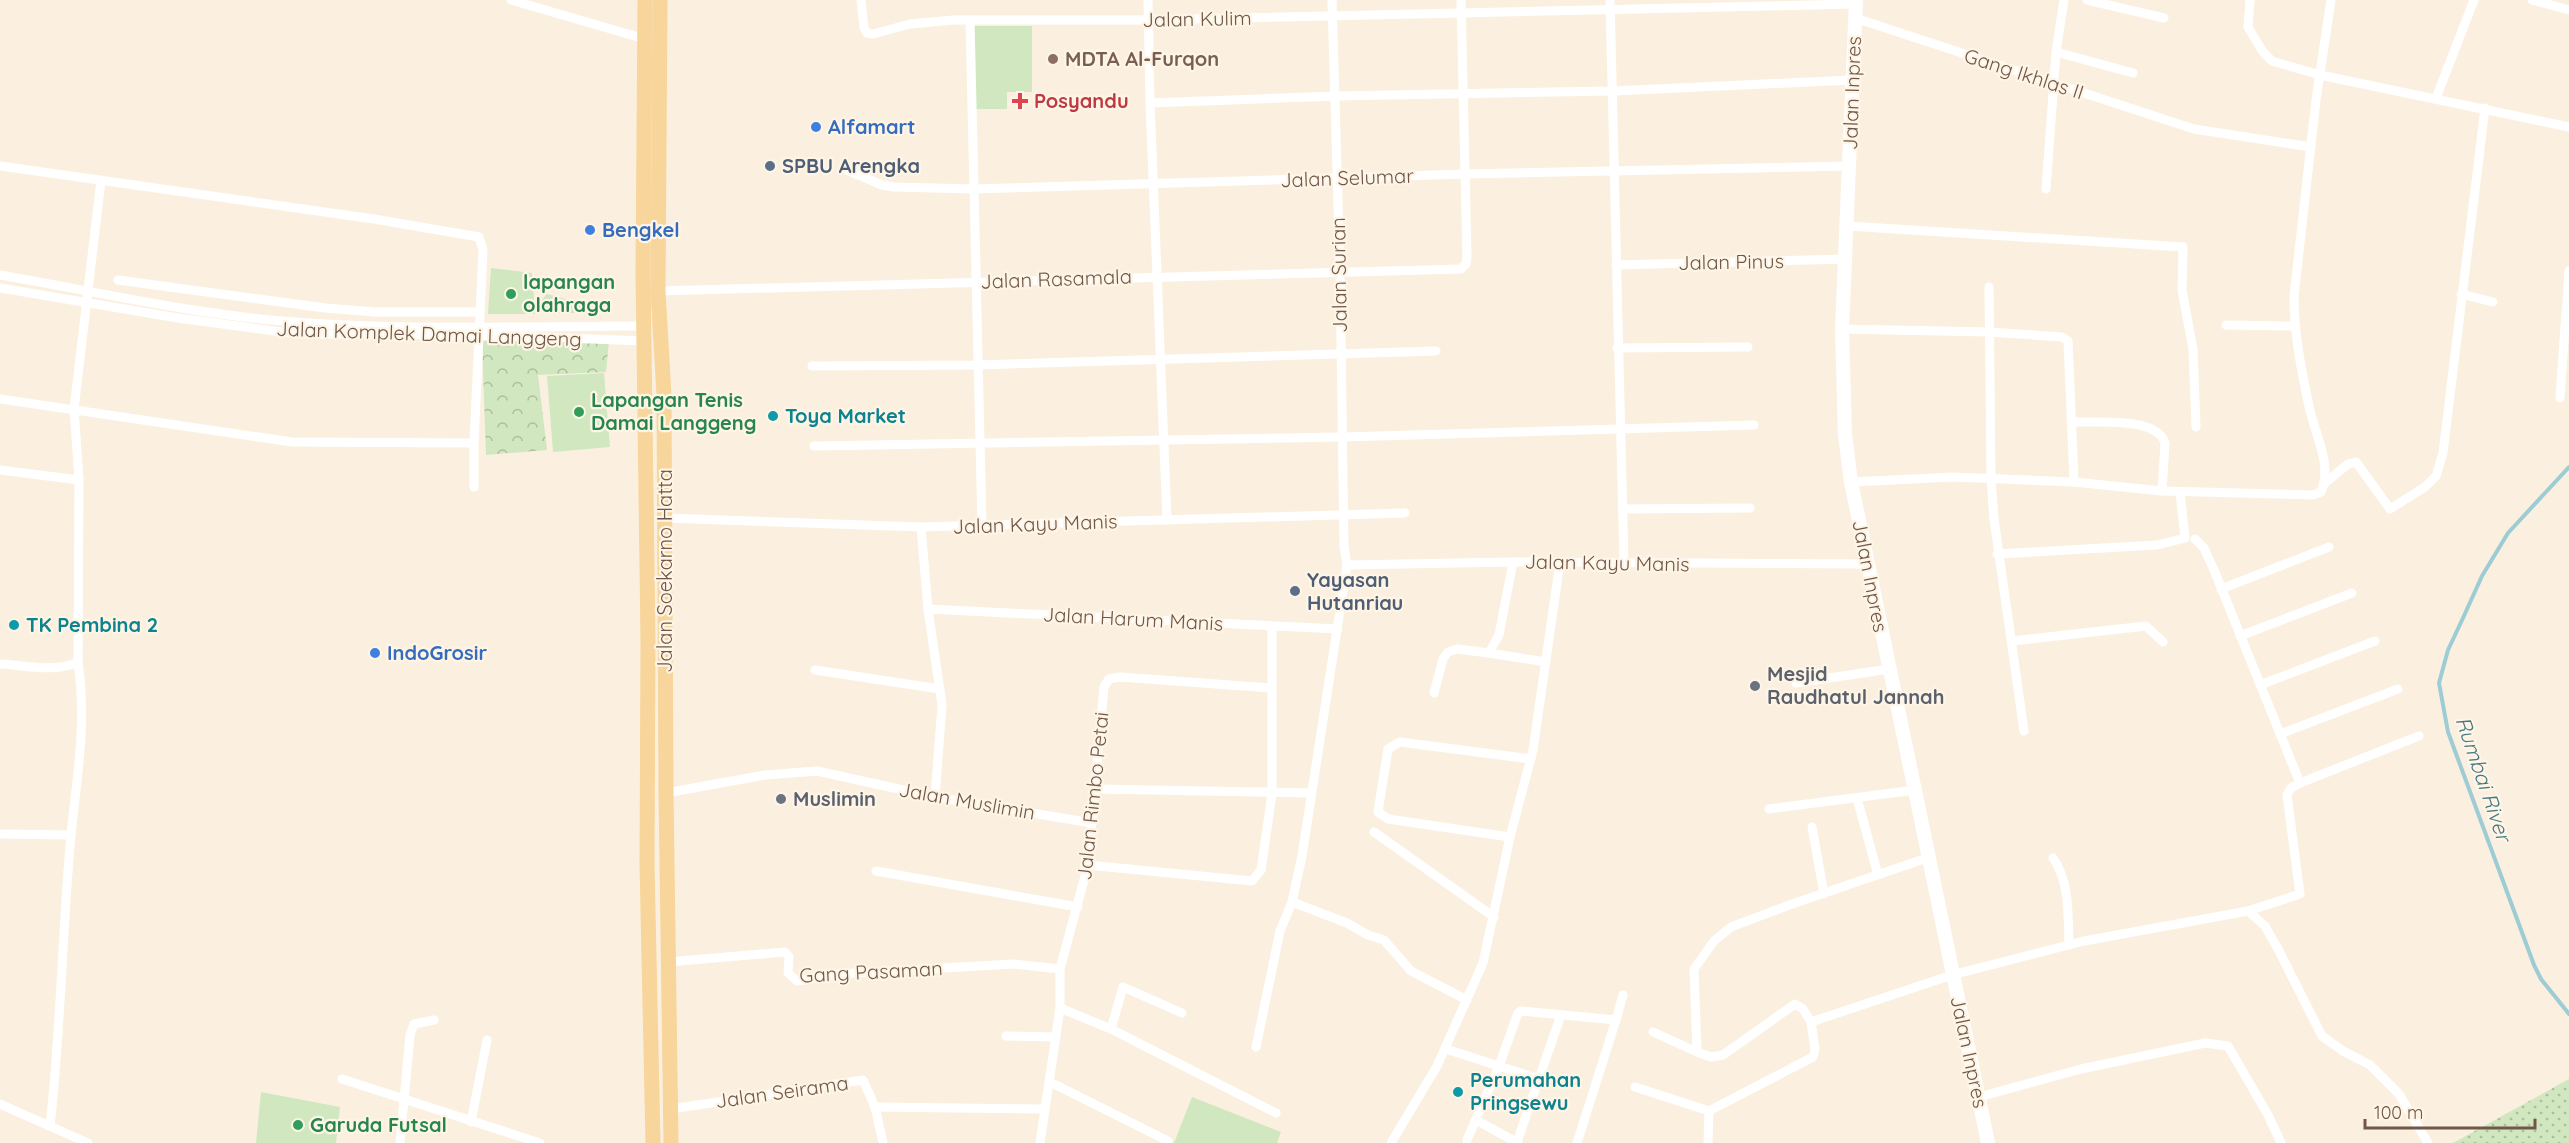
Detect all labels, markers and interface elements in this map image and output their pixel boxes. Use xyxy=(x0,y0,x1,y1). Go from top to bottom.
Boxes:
street label: Jalan Kulim xyxy=(1142,5,1252,32)
street label: Jalan Inpres xyxy=(1837,36,1866,150)
street label: Gang Ikhlas II xyxy=(1961,42,2087,105)
place label: MDTA Al-Furqon xyxy=(1065,46,1219,71)
marker: MDTA Al-Furqon xyxy=(1046,52,1060,66)
place label: Posyandu xyxy=(1034,88,1129,113)
marker: Posyandu xyxy=(1011,92,1029,110)
place label: Alfamart xyxy=(828,114,915,139)
marker: Alfamart xyxy=(809,120,823,134)
place label: SPBU Arengka xyxy=(782,153,920,178)
marker: SPBU Arengka xyxy=(763,159,777,173)
street label: Jalan Selumar xyxy=(1280,163,1415,192)
place label: Bengkel xyxy=(602,217,680,242)
street label: Jalan Surian xyxy=(1325,217,1352,333)
marker: Bengkel xyxy=(583,223,597,237)
street label: Jalan Pinus xyxy=(1678,248,1784,275)
street label: Jalan Rasamala xyxy=(980,263,1132,294)
place label: lapangan olahraga xyxy=(523,269,615,317)
marker: lapangan olahraga xyxy=(504,287,518,301)
street label: Jalan Komplek Damai Langgeng xyxy=(276,316,582,351)
place label: Lapangan Tenis Damai Langgeng xyxy=(591,387,757,435)
place label: Toya Market xyxy=(785,403,906,428)
marker: Lapangan Tenis Damai Langgeng xyxy=(572,405,586,419)
marker: Toya Market xyxy=(766,409,780,423)
street label: Jalan Soekarno Hatta xyxy=(652,469,677,673)
street label: Jalan Kayu Manis xyxy=(952,508,1118,539)
street label: Jalan Inpres xyxy=(1847,518,1894,634)
street label: Jalan Kayu Manis xyxy=(1524,549,1690,576)
place label: Yayasan Hutanriau xyxy=(1307,567,1403,615)
marker: Yayasan Hutanriau xyxy=(1288,584,1302,598)
street label: Jalan Harum Manis xyxy=(1042,601,1224,636)
place label: TK Pembina 2 xyxy=(26,612,158,637)
marker: TK Pembina 2 xyxy=(7,618,21,632)
place label: IndoGrosir xyxy=(387,640,487,665)
marker: IndoGrosir xyxy=(368,646,382,660)
place label: Mesjid Raudhatul Jannah xyxy=(1767,661,1944,709)
marker: Mesjid Raudhatul Jannah xyxy=(1748,679,1762,693)
street label: Jalan Rimbo Petai xyxy=(1071,711,1114,881)
water label: Rumbai River xyxy=(2450,713,2518,847)
street label: Jalan Muslimin xyxy=(897,776,1037,825)
place label: Muslimin xyxy=(793,786,876,811)
marker: Muslimin xyxy=(774,792,788,806)
street label: Gang Pasaman xyxy=(799,955,943,988)
street label: Jalan Inpres xyxy=(1945,994,1994,1110)
place label: Perumahan Pringsewu xyxy=(1470,1067,1581,1115)
street label: Jalan Seirama xyxy=(714,1070,850,1113)
marker: Perumahan Pringsewu xyxy=(1451,1085,1465,1099)
scale bar xyxy=(2365,1092,2534,1130)
text: 100 m xyxy=(2374,1101,2423,1124)
place label: Garuda Futsal xyxy=(310,1112,447,1137)
marker: Garuda Futsal xyxy=(291,1118,305,1132)

